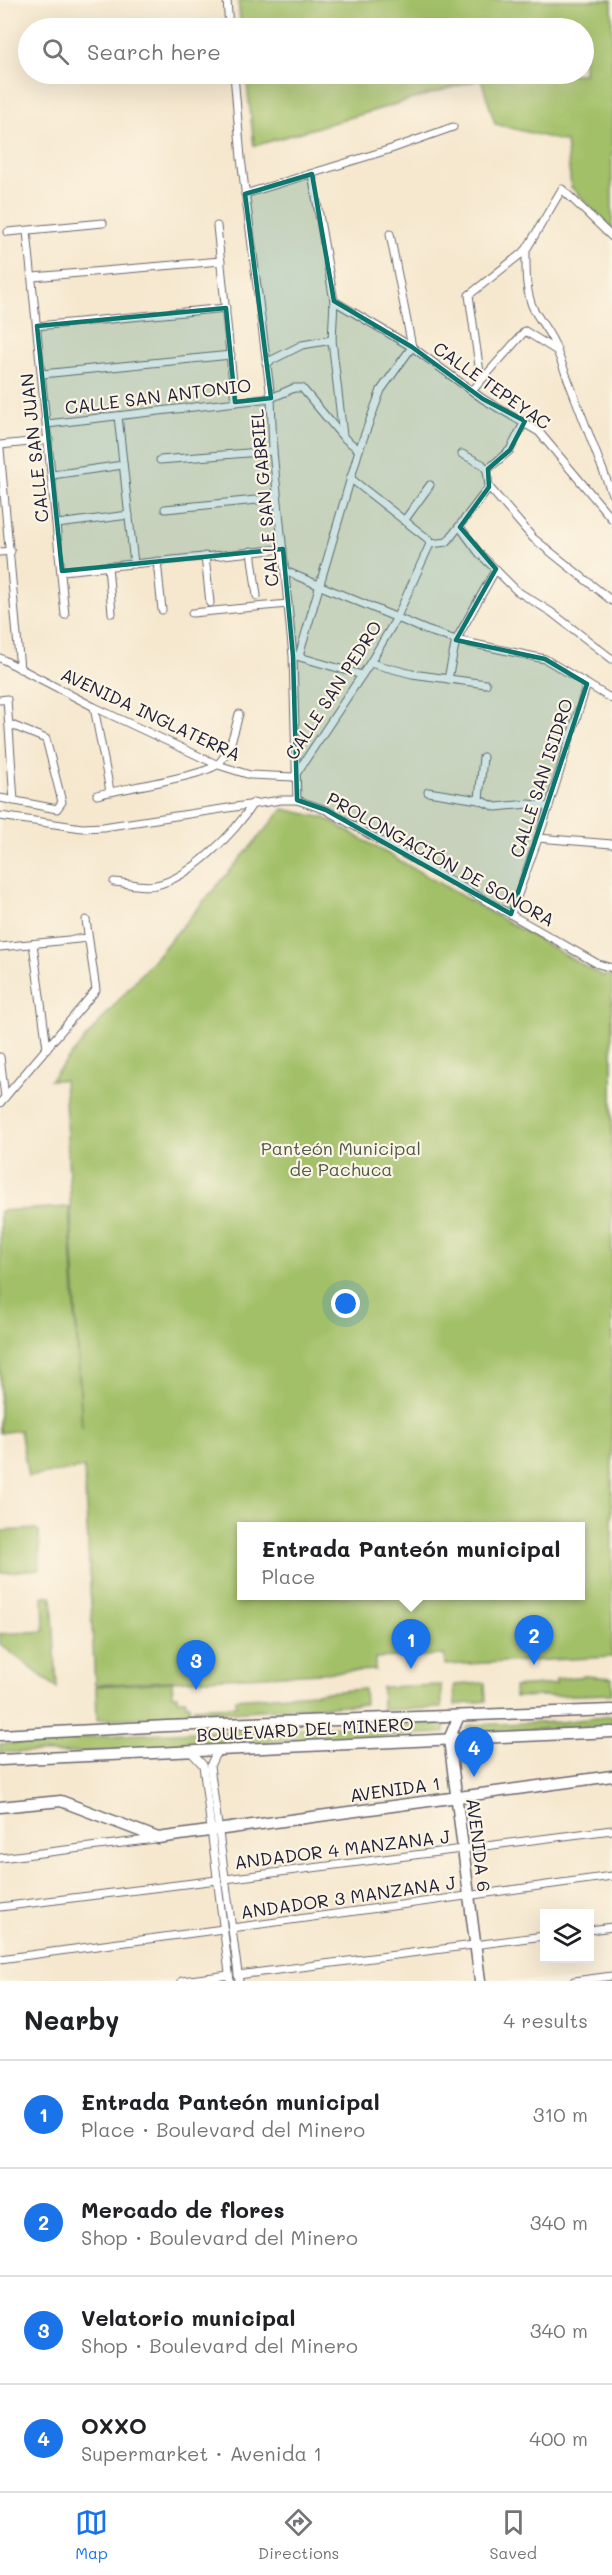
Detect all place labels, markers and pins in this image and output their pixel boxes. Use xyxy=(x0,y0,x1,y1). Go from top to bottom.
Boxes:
pin: 2 xyxy=(514,1616,554,1665)
pin: 1 xyxy=(392,1620,430,1669)
pin: 3 xyxy=(176,1640,216,1690)
pin: 4 xyxy=(454,1728,494,1777)

